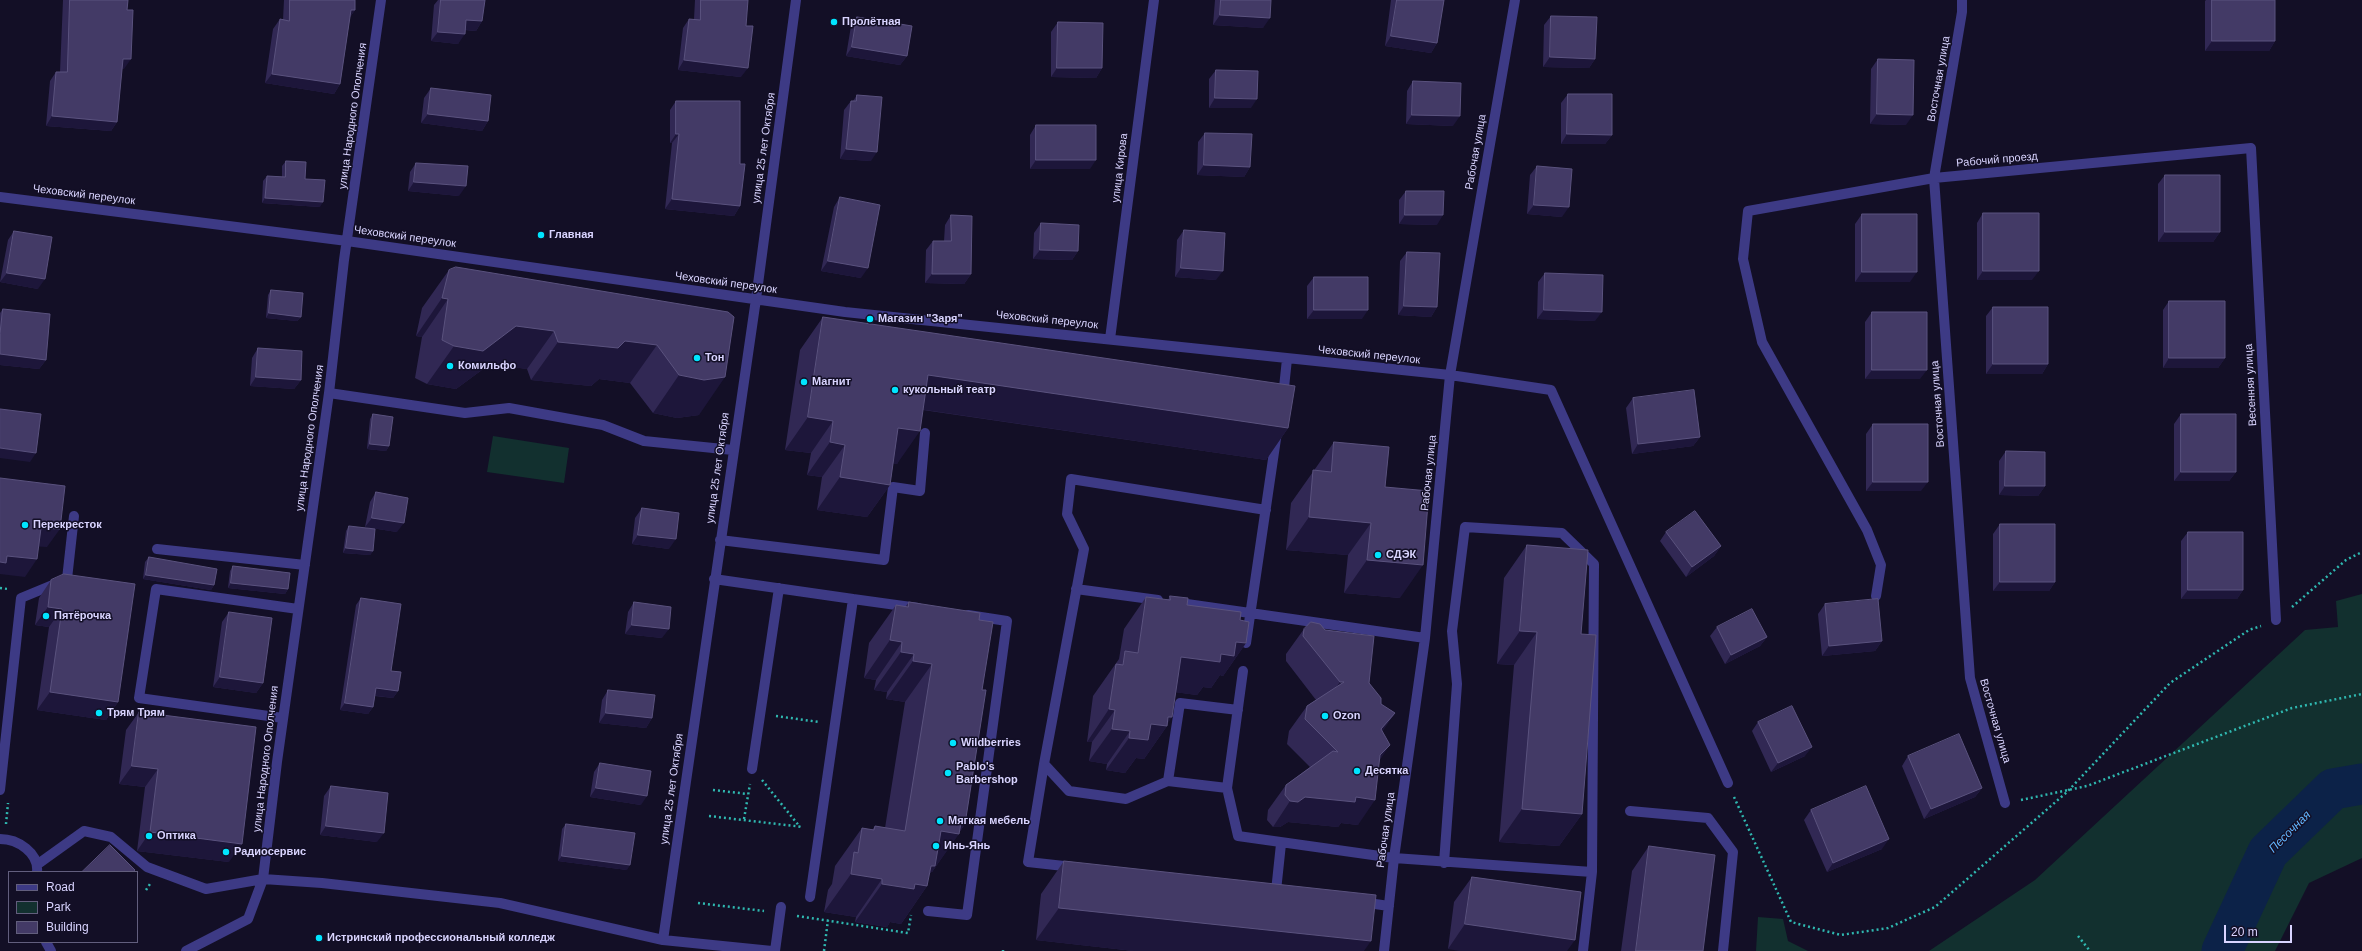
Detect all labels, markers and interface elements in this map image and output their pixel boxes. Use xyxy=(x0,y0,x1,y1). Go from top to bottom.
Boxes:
place label: Пролётная xyxy=(842,15,901,29)
marker: Пролётная xyxy=(829,17,839,27)
street label: Восточная улица xyxy=(1925,35,1953,123)
street label: улица Народного Ополчения xyxy=(336,42,370,190)
street label: улица 25 лет Октября xyxy=(750,92,778,204)
street label: Рабочая улица xyxy=(1463,113,1489,191)
street label: улица Кирова xyxy=(1109,132,1131,204)
street label: Рабочий проезд xyxy=(1956,150,2038,170)
street label: Чеховский переулок xyxy=(32,182,136,208)
street label: Чеховский переулок xyxy=(353,223,457,251)
place label: Главная xyxy=(549,228,594,242)
marker: Главная xyxy=(536,230,546,240)
street label: Чеховский переулок xyxy=(674,269,778,297)
street label: Чеховский переулок xyxy=(995,308,1099,332)
place label: Магазин "Заря" xyxy=(878,312,963,326)
marker: Магазин "Заря" xyxy=(865,314,875,324)
street label: Чеховский переулок xyxy=(1317,343,1421,367)
street label: Весенняя улица xyxy=(2242,343,2260,427)
place label: Тон xyxy=(705,351,724,365)
marker: Тон xyxy=(692,353,702,363)
place label: Комильфо xyxy=(458,359,516,373)
street label: Восточная улица xyxy=(1928,360,1948,448)
marker: Комильфо xyxy=(445,361,455,371)
street label: улица Народного Ополчения xyxy=(293,364,327,512)
place label: Магнит xyxy=(812,375,851,389)
marker: Магнит xyxy=(799,377,809,387)
place label: кукольный театр xyxy=(903,383,996,397)
marker: кукольный театр xyxy=(890,385,900,395)
street label: улица 25 лет Октября xyxy=(704,412,732,524)
street label: Рабочая улица xyxy=(1418,434,1440,512)
place label: Перекресток xyxy=(33,518,102,532)
marker: Перекресток xyxy=(20,520,30,530)
place label: СДЭК xyxy=(1386,548,1416,562)
marker: СДЭК xyxy=(1373,550,1383,560)
place label: Пятёрочка xyxy=(54,609,111,623)
marker: Пятёрочка xyxy=(41,611,51,621)
street label: Восточная улица xyxy=(1977,677,2013,765)
street label: улица Народного Ополчения xyxy=(250,685,282,833)
place label: Трям Трям xyxy=(107,706,165,720)
marker: Трям Трям xyxy=(94,708,104,718)
place label: Ozon xyxy=(1333,709,1360,723)
marker: Ozon xyxy=(1320,711,1330,721)
street label: улица 25 лет Октября xyxy=(658,733,686,845)
place label: Wildberries xyxy=(961,736,1021,750)
marker: Wildberries xyxy=(948,738,958,748)
place label: Pablo's Barbershop xyxy=(956,760,1018,786)
place label: Десятка xyxy=(1365,764,1408,778)
marker: Десятка xyxy=(1352,766,1362,776)
marker: Pablo's Barbershop xyxy=(943,768,953,778)
street label: Рабочая улица xyxy=(1374,791,1398,869)
water label: Песочная xyxy=(2266,808,2314,856)
place label: Мягкая мебель xyxy=(948,814,1030,828)
marker: Мягкая мебель xyxy=(935,816,945,826)
place label: Оптика xyxy=(157,829,196,843)
marker: Оптика xyxy=(144,831,154,841)
place label: Инь-Янь xyxy=(944,839,990,853)
marker: Инь-Янь xyxy=(931,841,941,851)
place label: Радиосервис xyxy=(234,845,306,859)
marker: Радиосервис xyxy=(221,847,231,857)
legend xyxy=(8,871,138,943)
text: Road xyxy=(46,880,75,894)
text: Park xyxy=(46,900,71,914)
scale bar xyxy=(2226,917,2294,943)
text: Building xyxy=(46,920,89,934)
text: 20 m xyxy=(2231,925,2258,939)
place label: Истринский профессиональный колледж xyxy=(327,931,555,945)
marker: Истринский профессиональный колледж xyxy=(314,933,324,943)

